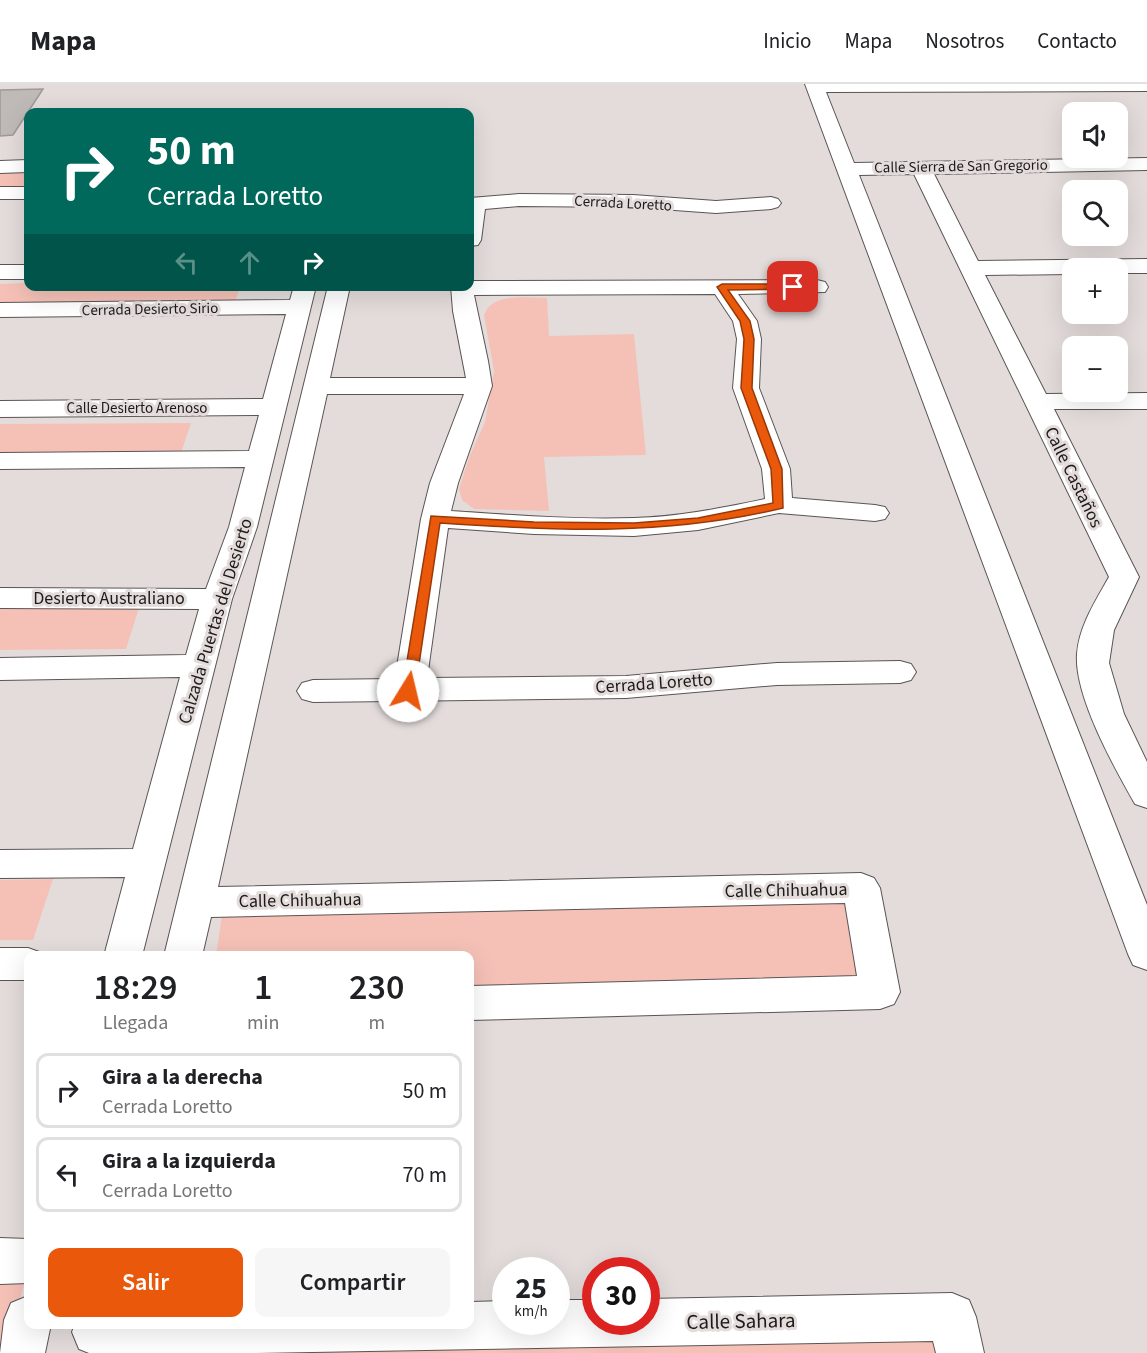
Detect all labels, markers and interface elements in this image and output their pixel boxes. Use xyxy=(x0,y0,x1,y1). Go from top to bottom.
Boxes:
text: Mapa xyxy=(30,21,97,61)
text: Inicio xyxy=(763,26,811,56)
text: Mapa xyxy=(844,26,892,56)
text: Nosotros xyxy=(925,26,1004,56)
text: Contacto xyxy=(1037,26,1117,56)
map controls xyxy=(1062,102,1128,402)
button: sound xyxy=(1062,102,1128,168)
text: 50 m xyxy=(147,121,236,181)
icon: right xyxy=(48,132,126,210)
street label: Calle Sierra de San Gregorio xyxy=(874,154,1048,179)
text: Cerrada Loretto xyxy=(147,177,323,216)
button: search xyxy=(1062,180,1128,246)
street label: Cerrada Loretto xyxy=(574,190,672,217)
icon: left xyxy=(170,246,203,279)
icon: ahead xyxy=(233,246,266,279)
icon: right xyxy=(296,246,329,279)
button: + xyxy=(1062,258,1128,324)
pin xyxy=(767,261,818,312)
icon: arrive xyxy=(776,270,809,303)
street label: Cerrada Desierto Sirio xyxy=(82,298,218,321)
button: − xyxy=(1062,336,1128,402)
street label: Calle Desierto Arenoso xyxy=(67,398,207,419)
street label: Calle Castaños xyxy=(1038,423,1109,532)
street label: Calzada Puertas del Desierto xyxy=(172,515,259,727)
street label: Desierto Australiano xyxy=(33,586,185,611)
position arrow xyxy=(376,659,440,723)
street label: Cerrada Loretto xyxy=(595,667,713,700)
street label: Calle Chihuahua xyxy=(724,877,848,904)
street label: Calle Chihuahua xyxy=(238,887,362,914)
text: 18:29 xyxy=(94,962,177,1013)
text: 1 xyxy=(254,962,272,1013)
text: 230 xyxy=(349,962,404,1013)
text: Llegada xyxy=(103,1009,168,1037)
text: min xyxy=(247,1009,279,1037)
text: m xyxy=(368,1009,385,1037)
text: Gira a la derecha xyxy=(102,1061,263,1093)
icon: right xyxy=(51,1074,84,1107)
text: 50 m xyxy=(402,1075,447,1107)
text: Cerrada Loretto xyxy=(102,1093,232,1121)
text: Gira a la izquierda xyxy=(102,1145,276,1177)
icon: left xyxy=(51,1158,84,1191)
text: 70 m xyxy=(402,1159,447,1191)
text: Cerrada Loretto xyxy=(102,1177,232,1205)
button: Salir xyxy=(48,1248,243,1317)
button: Compartir xyxy=(255,1248,450,1317)
speed limit sign: 30 xyxy=(582,1257,660,1335)
text: 25 xyxy=(515,1267,547,1310)
text: km/h xyxy=(514,1301,548,1322)
street label: Calle Sahara xyxy=(686,1305,796,1337)

